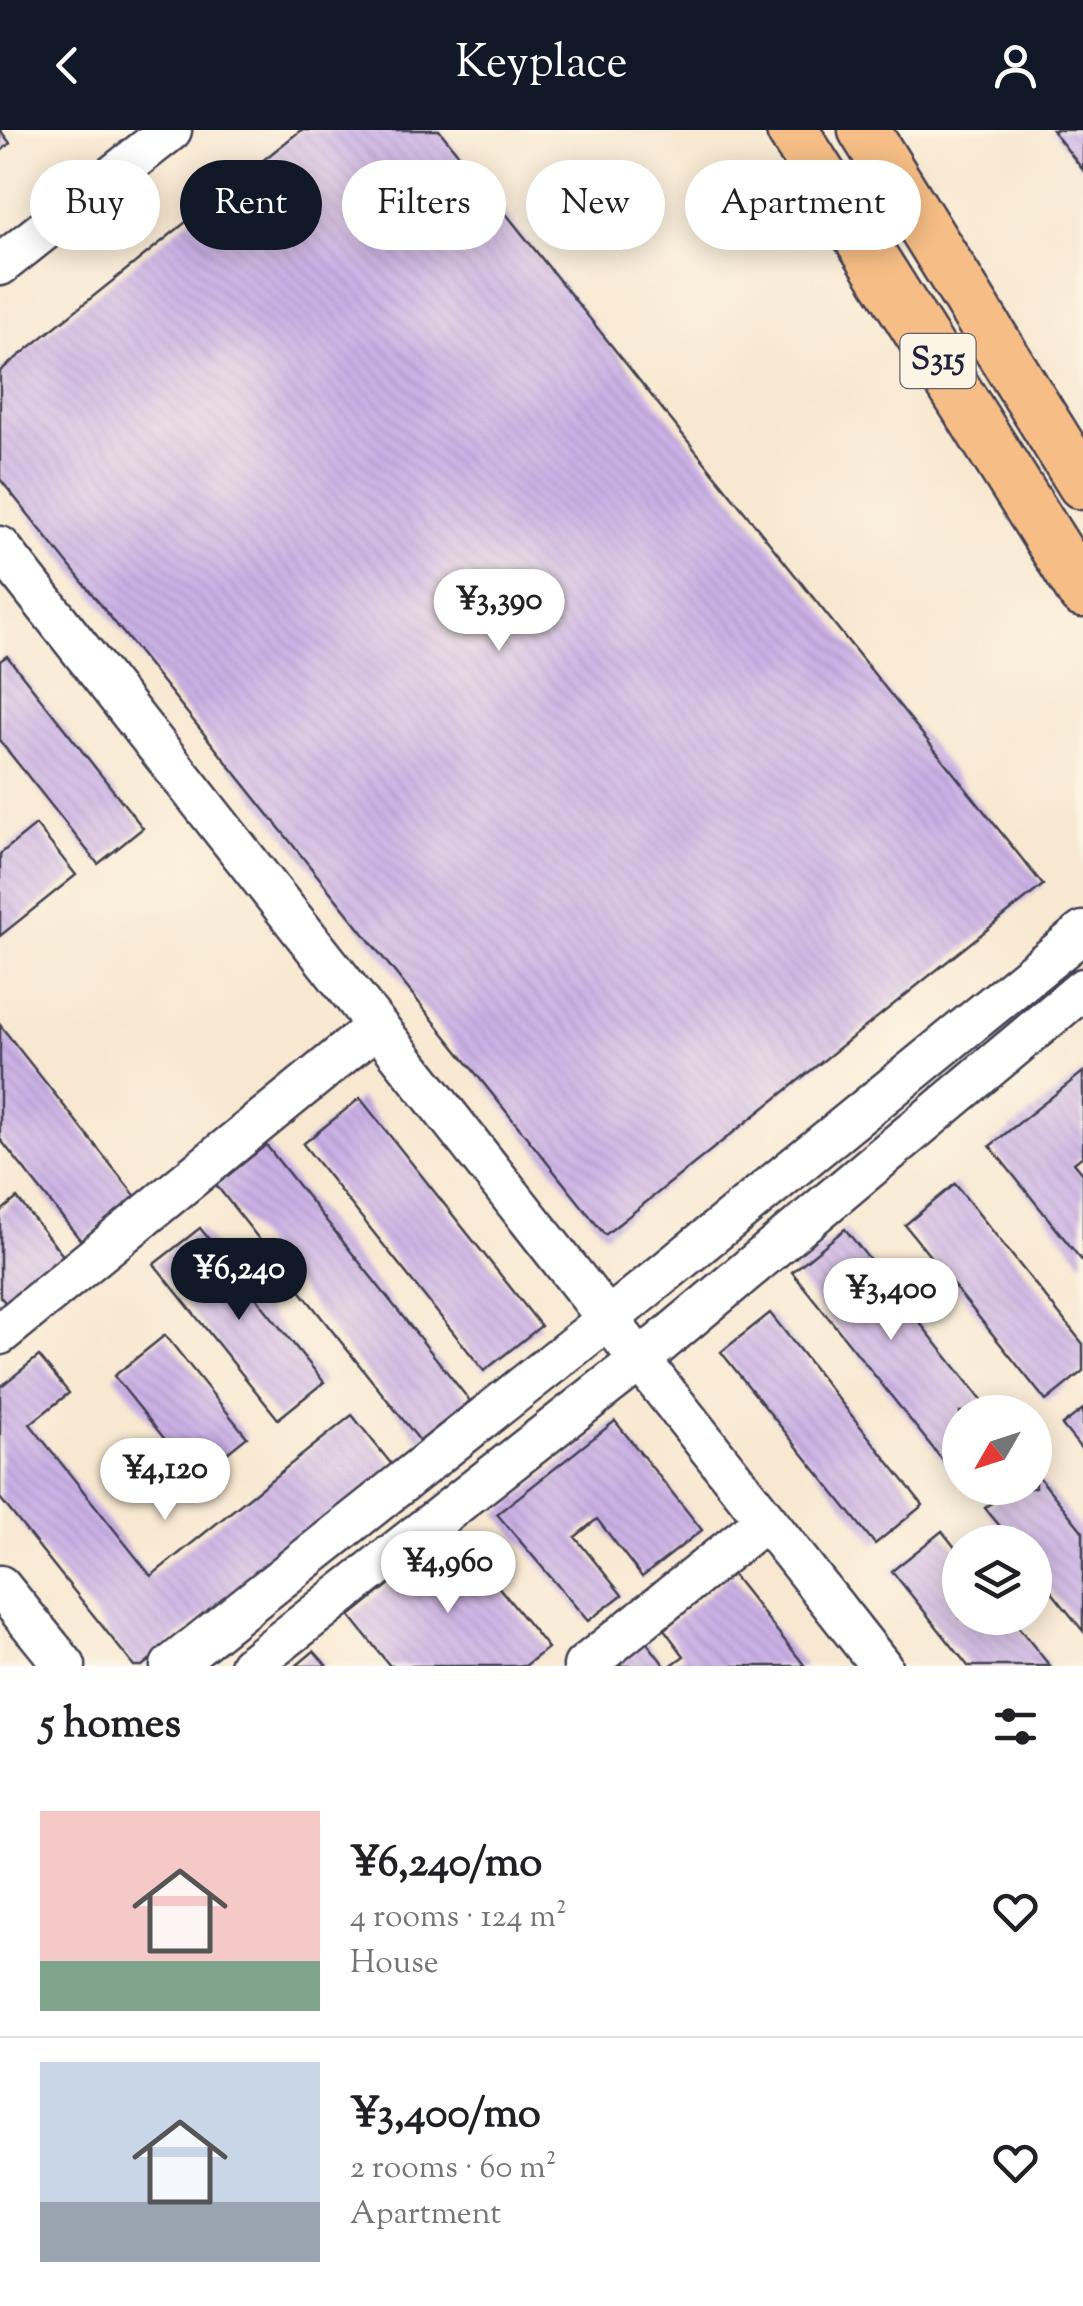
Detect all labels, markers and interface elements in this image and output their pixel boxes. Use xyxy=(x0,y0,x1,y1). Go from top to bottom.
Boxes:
text: Keyplace xyxy=(455,33,628,98)
icon: back xyxy=(40,38,95,93)
icon: person xyxy=(988,38,1043,93)
chip: Buy xyxy=(30,160,160,250)
chip: Rent xyxy=(180,160,322,250)
chip: Filters xyxy=(342,160,506,250)
chip: New xyxy=(526,160,665,250)
chip: Apartment xyxy=(685,160,921,250)
road number: S315 xyxy=(900,334,976,388)
pin: ¥3,390 xyxy=(418,569,580,654)
text: ¥3,390 xyxy=(456,578,542,624)
pin: ¥6,240 xyxy=(158,1238,320,1323)
text: ¥6,240 xyxy=(193,1247,285,1293)
pin: ¥3,400 xyxy=(810,1258,972,1343)
text: ¥3,400 xyxy=(845,1267,937,1313)
north arrow xyxy=(942,1395,1052,1505)
map controls xyxy=(942,1395,1052,1635)
pin: ¥4,120 xyxy=(84,1438,246,1523)
text: ¥4,120 xyxy=(122,1447,208,1493)
button: layers xyxy=(942,1525,1052,1635)
pin: ¥4,960 xyxy=(367,1531,529,1616)
text: ¥4,960 xyxy=(403,1540,493,1586)
text: 5 homes xyxy=(40,1696,181,1756)
icon: filters xyxy=(988,1699,1043,1754)
text: ¥6,240/mo xyxy=(350,1835,542,1895)
icon: home xyxy=(120,1851,240,1971)
icon: heart xyxy=(988,1884,1043,1939)
text: 4 rooms · 124 m² xyxy=(350,1895,567,1941)
text: House xyxy=(350,1941,439,1987)
text: ¥3,400/mo xyxy=(350,2086,541,2146)
icon: home xyxy=(120,2102,240,2222)
icon: heart xyxy=(988,2135,1043,2190)
text: 2 rooms · 60 m² xyxy=(350,2146,556,2192)
text: Apartment xyxy=(350,2192,501,2238)

